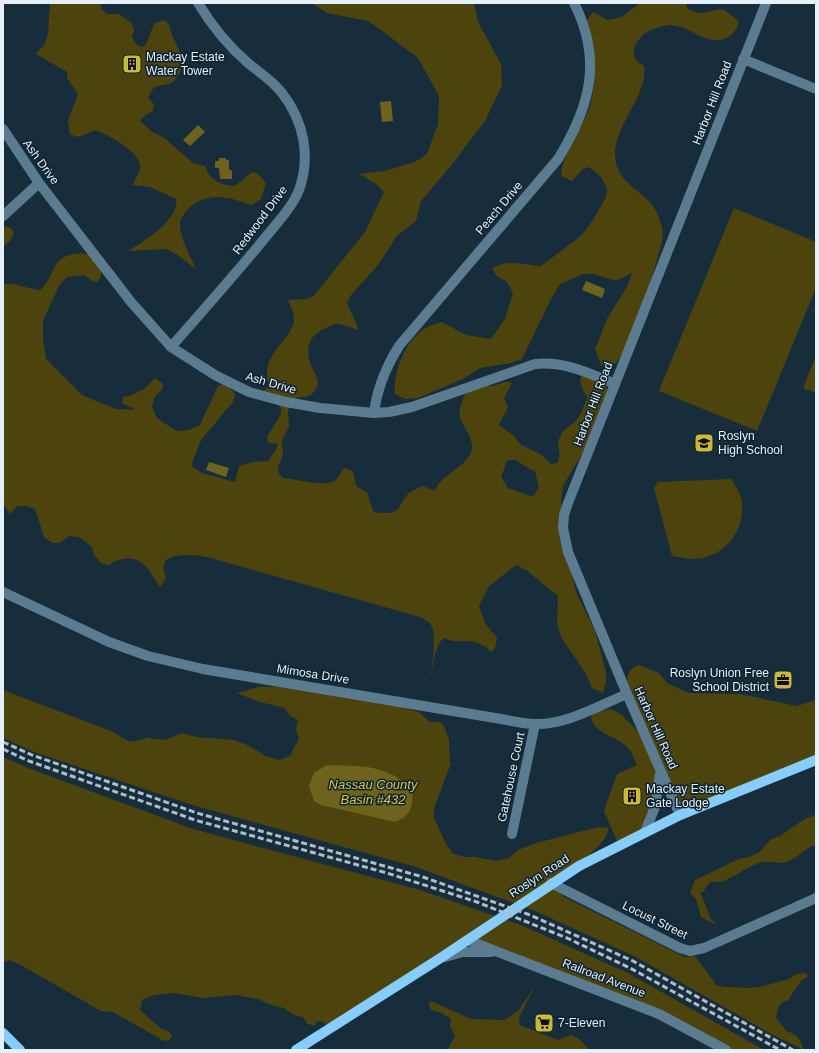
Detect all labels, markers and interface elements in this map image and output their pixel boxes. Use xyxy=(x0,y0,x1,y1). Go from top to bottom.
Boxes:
place label: Mackay Estate Water Tower xyxy=(146,50,225,78)
building icon: Mackay Estate Water Tower xyxy=(121,53,143,75)
street label: Harbor Hill Road xyxy=(690,59,734,147)
street label: Ash Drive xyxy=(20,137,62,187)
street label: Peach Drive xyxy=(473,178,526,238)
street label: Redwood Drive xyxy=(230,183,290,257)
street label: Harbor Hill Road xyxy=(571,360,615,448)
street label: Ash Drive xyxy=(244,369,298,397)
place label: Roslyn High School xyxy=(718,429,783,457)
school or university icon: Roslyn High School xyxy=(693,432,715,454)
street label: Mimosa Drive xyxy=(276,661,351,687)
place label: Roslyn Union Free School District xyxy=(670,666,770,694)
office icon: Roslyn Union Free School District xyxy=(772,669,794,691)
street label: Harbor Hill Road xyxy=(632,685,680,771)
street label: Gatehouse Court xyxy=(495,730,527,823)
water label: Nassau County Basin #432 xyxy=(329,777,419,807)
place label: Mackay Estate Gate Lodge xyxy=(646,782,725,810)
building icon: Mackay Estate Gate Lodge xyxy=(621,785,643,807)
street label: Roslyn Road xyxy=(506,851,572,901)
street label: Locust Street xyxy=(620,898,690,942)
street label: Railroad Avenue xyxy=(560,956,648,1000)
supermarket icon: 7-Eleven xyxy=(533,1012,555,1034)
place label: 7-Eleven xyxy=(558,1016,605,1030)

